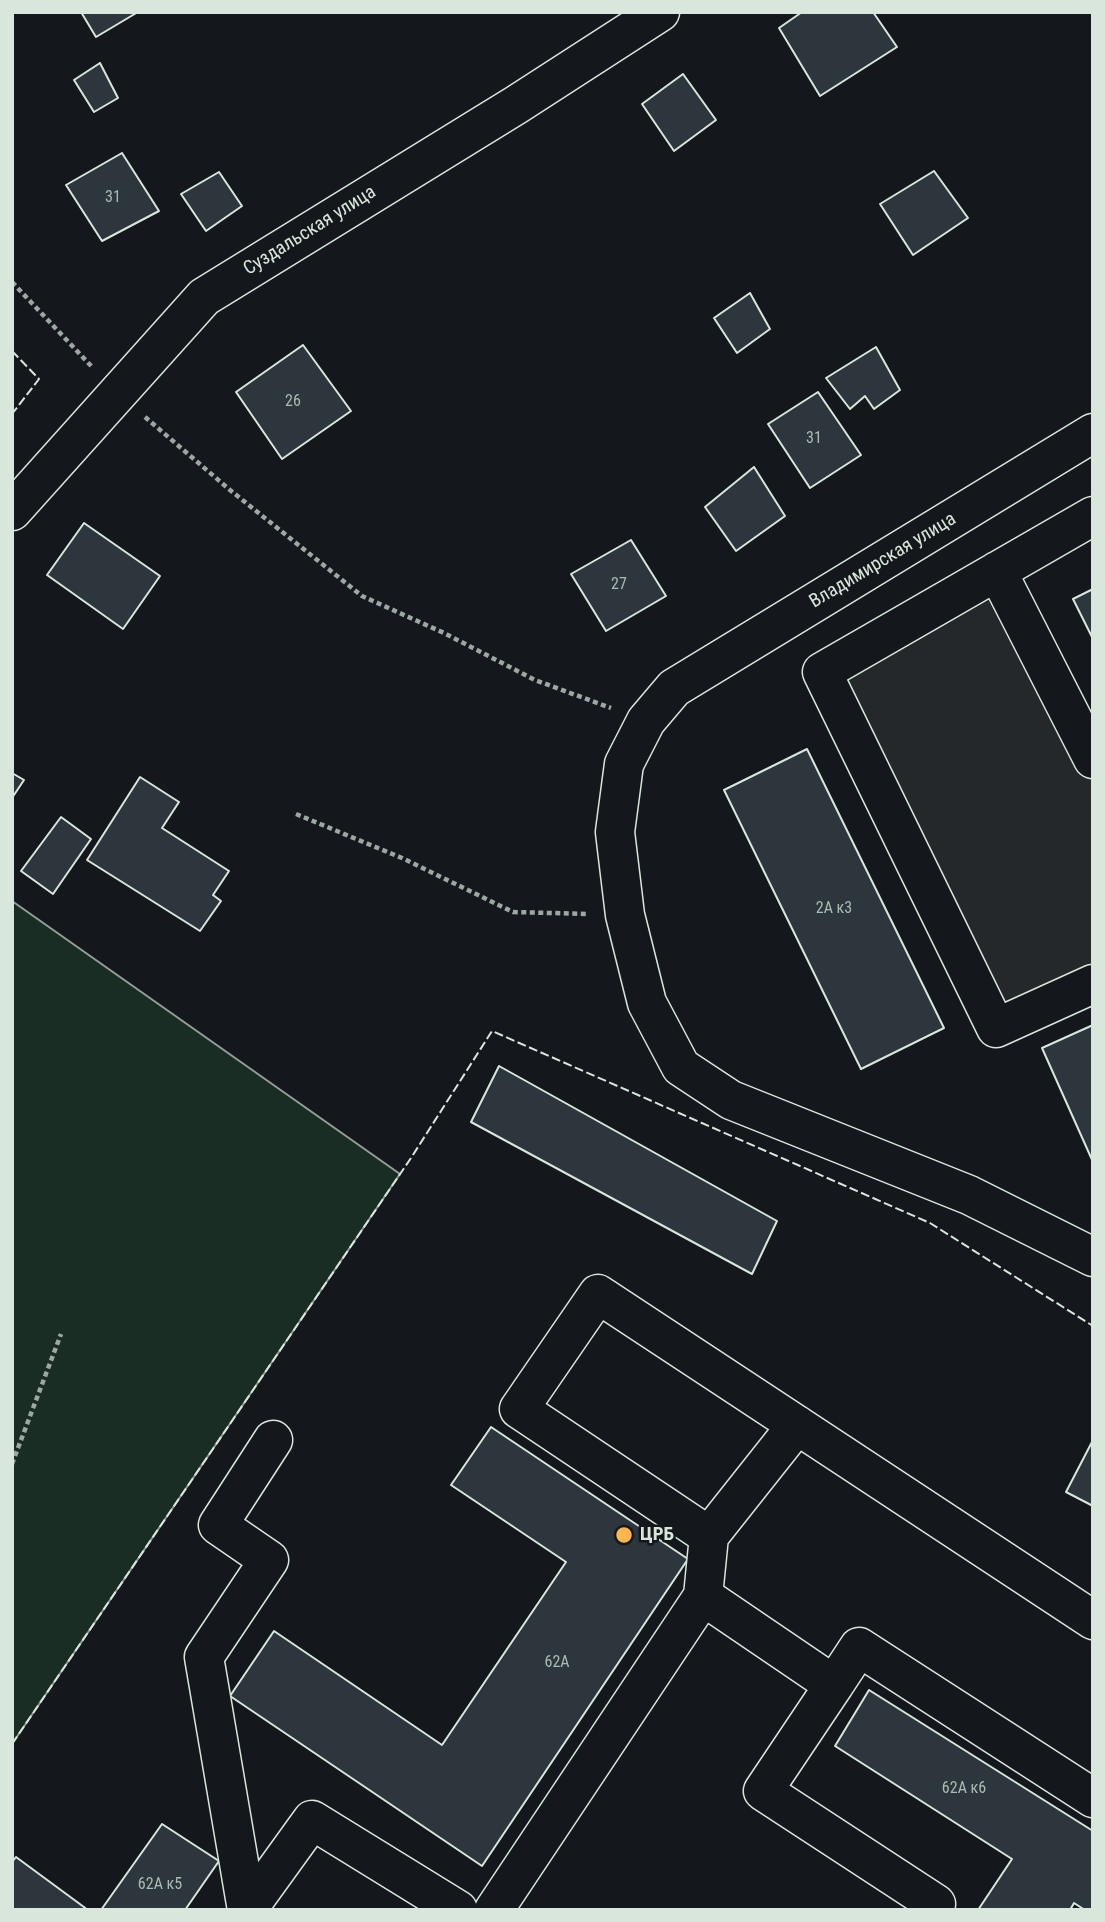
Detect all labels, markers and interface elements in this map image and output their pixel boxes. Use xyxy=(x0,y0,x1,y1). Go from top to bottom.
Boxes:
street label: Суздальская улица xyxy=(240,181,380,281)
house number: 31 xyxy=(105,188,121,208)
house number: 26 xyxy=(285,392,301,412)
house number: 31 xyxy=(806,429,822,449)
street label: Владимирская улица xyxy=(806,508,960,614)
house number: 27 xyxy=(611,575,627,595)
house number: 2А к3 xyxy=(816,899,852,919)
place label: ЦРБ xyxy=(640,1524,674,1546)
marker: ЦРБ xyxy=(614,1525,634,1545)
house number: 62А xyxy=(544,1653,570,1673)
house number: 62А к6 xyxy=(942,1779,986,1799)
house number: 62А к5 xyxy=(138,1875,182,1895)

